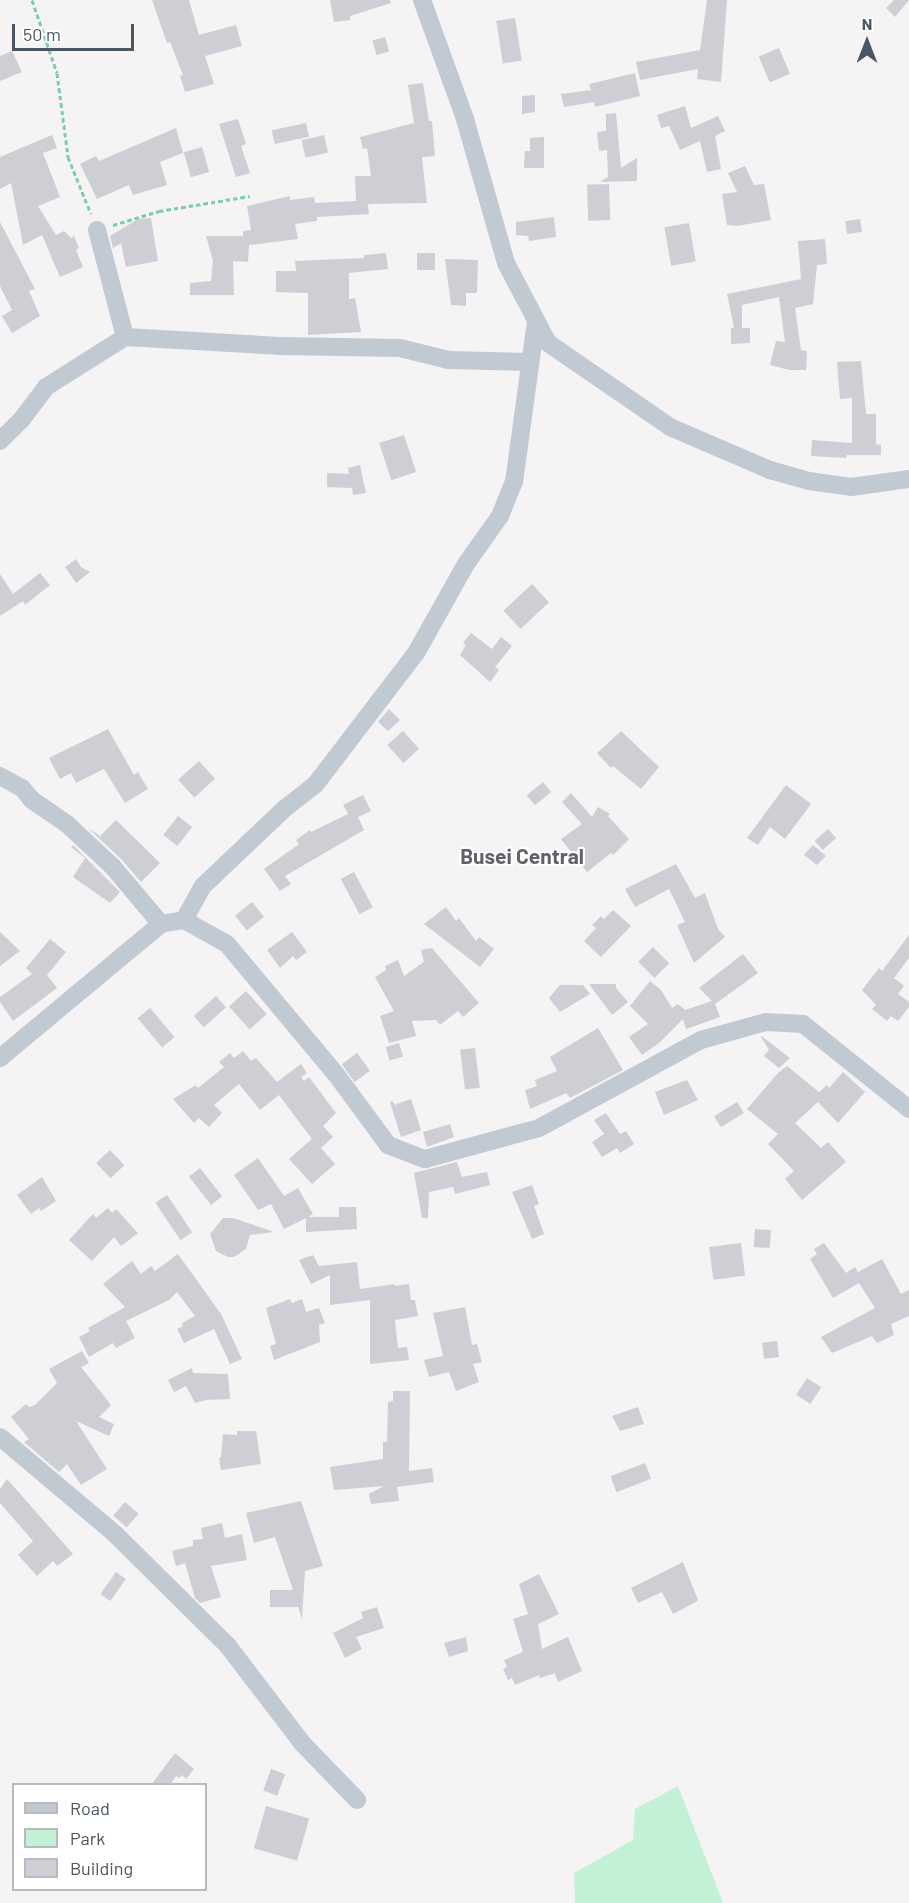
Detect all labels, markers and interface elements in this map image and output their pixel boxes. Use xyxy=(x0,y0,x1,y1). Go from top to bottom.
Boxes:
scale bar xyxy=(15,12,136,50)
north arrow xyxy=(837,12,897,72)
text: N xyxy=(862,14,872,33)
text: 50 m xyxy=(23,23,61,45)
district label: Busei Central xyxy=(460,843,584,869)
legend xyxy=(12,1783,207,1891)
text: Road xyxy=(70,1797,110,1819)
text: Park xyxy=(70,1827,105,1849)
text: Building xyxy=(70,1857,133,1879)

